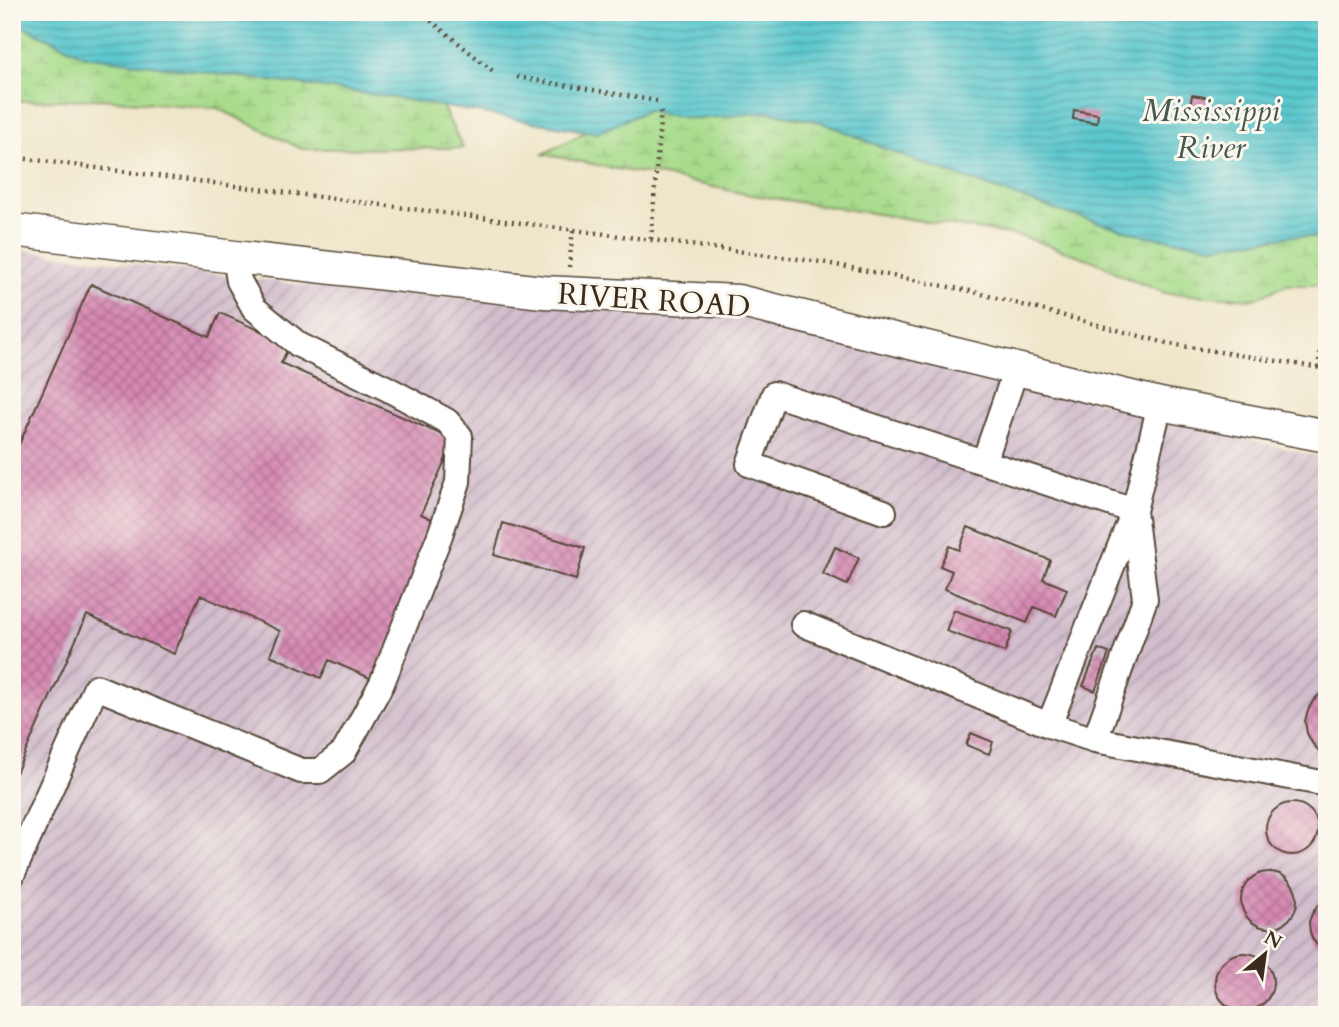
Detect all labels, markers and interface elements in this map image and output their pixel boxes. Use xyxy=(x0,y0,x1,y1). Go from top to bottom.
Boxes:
water label: Mississippi River xyxy=(1142,89,1280,170)
street label: RIVER ROAD xyxy=(556,273,752,328)
north arrow xyxy=(1230,918,1300,988)
text: N xyxy=(1259,925,1287,956)

